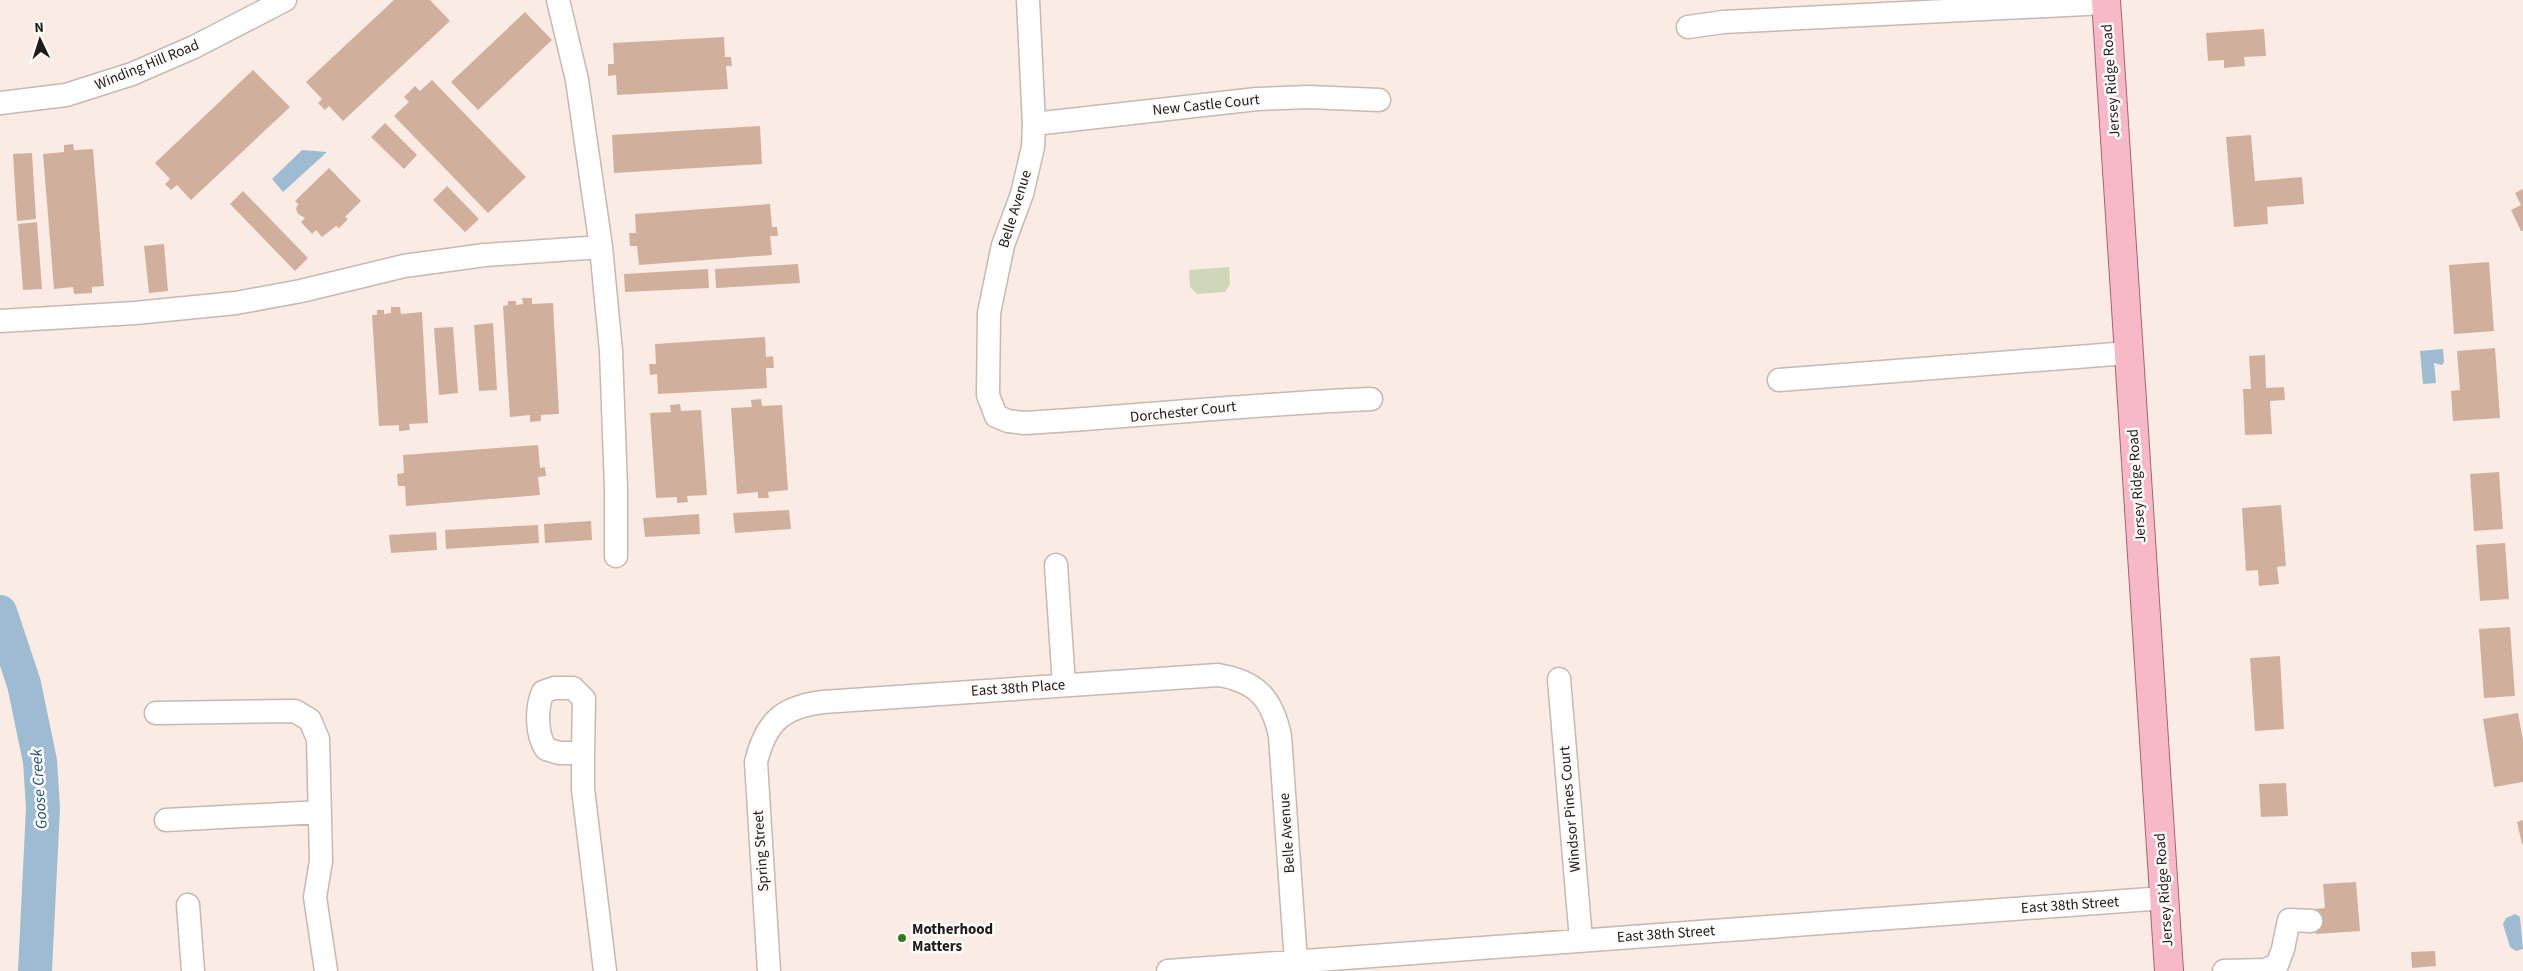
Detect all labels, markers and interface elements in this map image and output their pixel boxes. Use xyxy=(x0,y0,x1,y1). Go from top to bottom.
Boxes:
north arrow xyxy=(15,15,65,65)
text: N xyxy=(34,18,45,38)
street label: Jersey Ridge Road xyxy=(2097,23,2125,139)
street label: Winding Hill Road xyxy=(92,35,202,95)
street label: New Castle Court xyxy=(1151,89,1261,121)
street label: Belle Avenue xyxy=(993,167,1037,251)
street label: Dorchester Court xyxy=(1129,396,1237,428)
street label: Jersey Ridge Road xyxy=(2123,428,2151,544)
street label: East 38th Place xyxy=(970,674,1066,702)
street label: Windsor Pines Court xyxy=(1554,745,1586,873)
water label: Goose Creek xyxy=(25,748,53,830)
street label: Belle Avenue xyxy=(1274,792,1300,874)
street label: Spring Street xyxy=(748,810,774,892)
street label: Jersey Ridge Road xyxy=(2150,832,2178,948)
street label: East 38th Street xyxy=(2020,891,2120,919)
place label: Motherhood Matters xyxy=(912,919,993,957)
street label: East 38th Street xyxy=(1616,920,1716,948)
marker: Motherhood Matters xyxy=(896,932,908,944)

